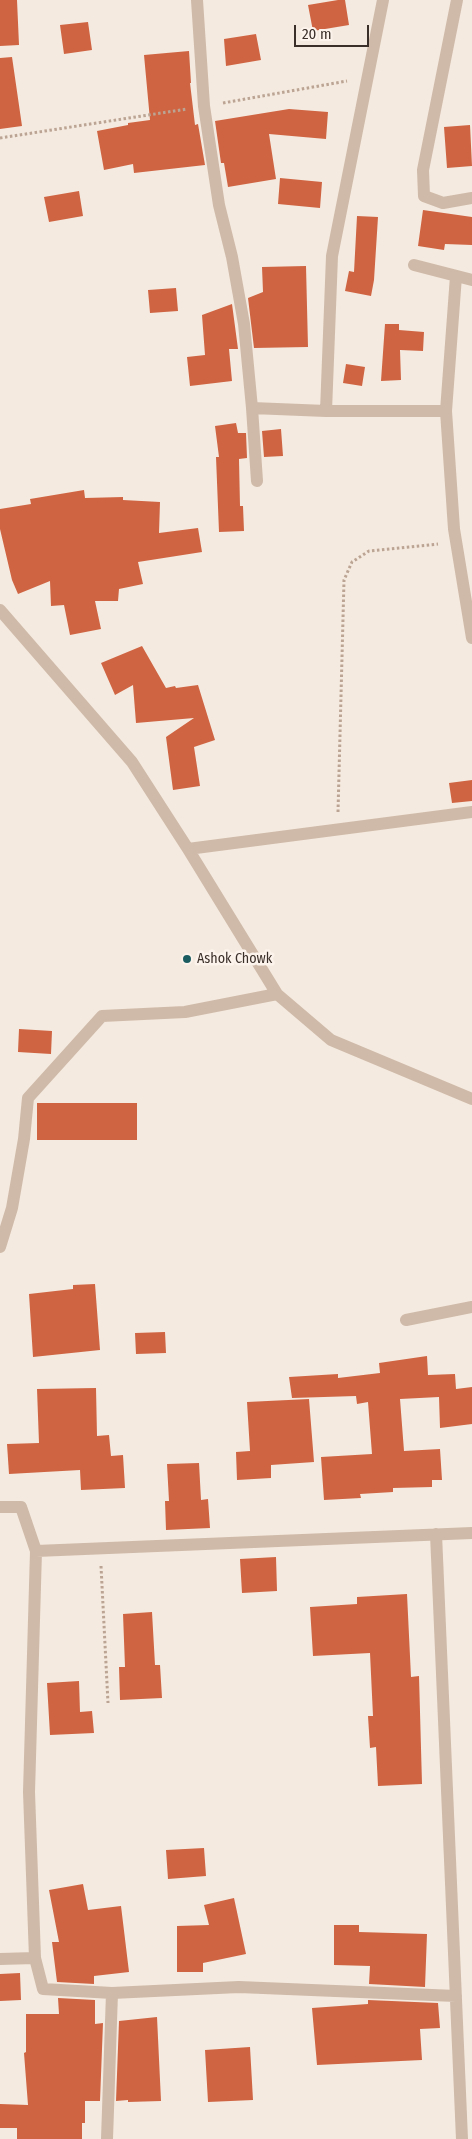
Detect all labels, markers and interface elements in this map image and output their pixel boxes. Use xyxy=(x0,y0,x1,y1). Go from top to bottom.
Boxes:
scale bar xyxy=(297,15,372,47)
text: 20 m xyxy=(302,25,332,43)
place label: Ashok Chowk xyxy=(197,951,272,967)
marker: Ashok Chowk xyxy=(181,953,193,965)

